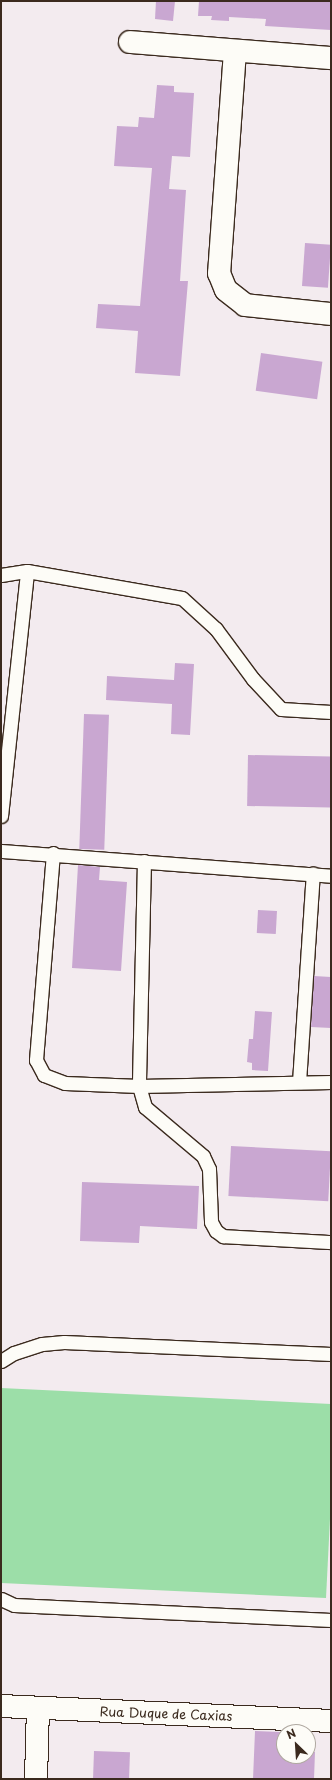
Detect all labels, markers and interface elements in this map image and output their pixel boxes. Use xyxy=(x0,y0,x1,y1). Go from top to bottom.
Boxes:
street label: Rua Duque de Caxias xyxy=(98,1704,234,1724)
north arrow xyxy=(276,1724,316,1764)
text: N xyxy=(284,1724,299,1743)

